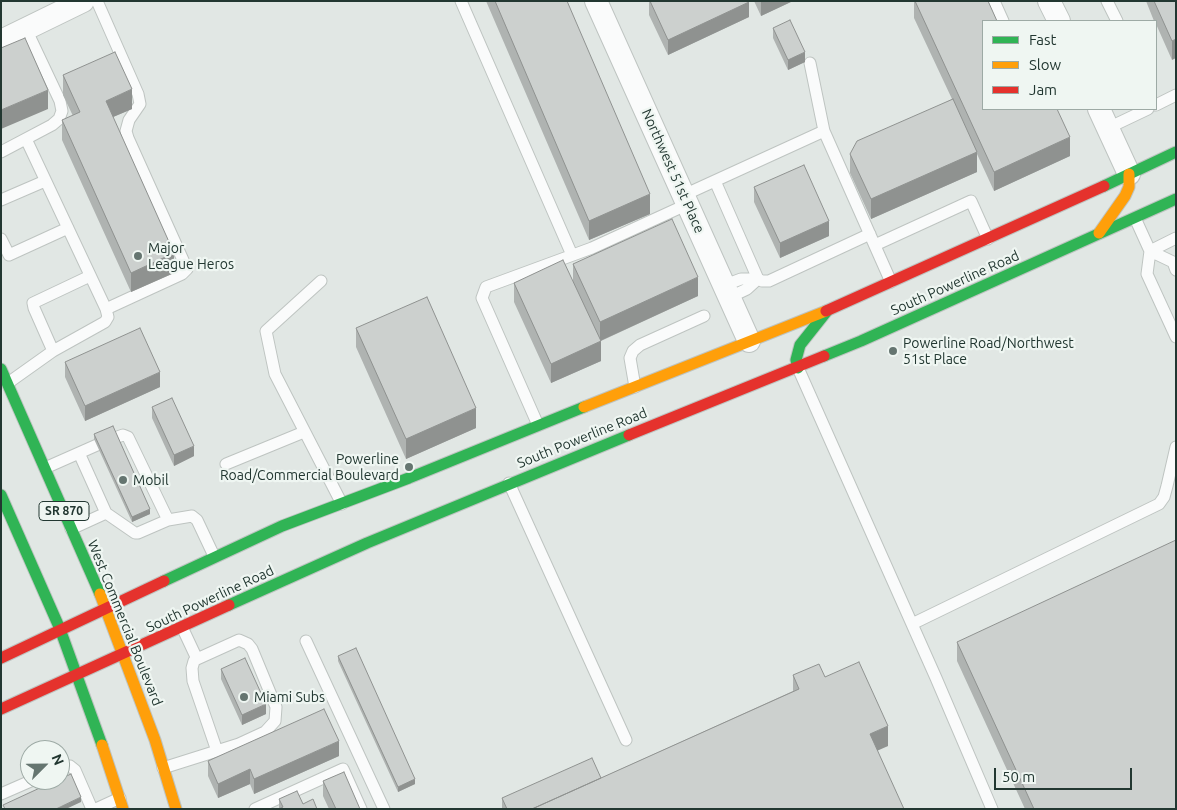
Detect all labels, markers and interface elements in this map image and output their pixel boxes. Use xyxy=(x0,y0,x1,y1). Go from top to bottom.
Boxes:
legend xyxy=(982,20,1157,110)
text: Fast xyxy=(1029,31,1056,48)
text: Slow xyxy=(1029,56,1061,73)
text: Jam xyxy=(1029,81,1057,98)
street label: Northwest 51st Place xyxy=(638,106,708,236)
place label: Major League Heros xyxy=(148,240,234,272)
street label: South Powerline Road xyxy=(888,247,1022,319)
marker: Major League Heros xyxy=(132,250,144,262)
place label: Powerline Road/Northwest 51st Place xyxy=(903,335,1074,368)
marker: Powerline Road/Northwest 51st Place xyxy=(887,345,899,357)
street label: South Powerline Road xyxy=(515,404,649,472)
place label: Powerline Road/Commercial Boulevard xyxy=(220,451,399,484)
marker: Powerline Road/Commercial Boulevard xyxy=(403,461,415,473)
place label: Mobil xyxy=(133,472,169,488)
marker: Mobil xyxy=(117,474,129,486)
road number: SR 870 xyxy=(39,502,89,520)
street label: West Commercial Boulevard xyxy=(84,538,166,708)
street label: South Powerline Road xyxy=(144,562,276,636)
place label: Miami Subs xyxy=(254,689,325,705)
marker: Miami Subs xyxy=(238,691,250,703)
north arrow xyxy=(20,740,70,790)
text: N xyxy=(48,752,67,767)
scale bar xyxy=(997,758,1134,790)
text: 50 m xyxy=(1002,768,1035,785)

